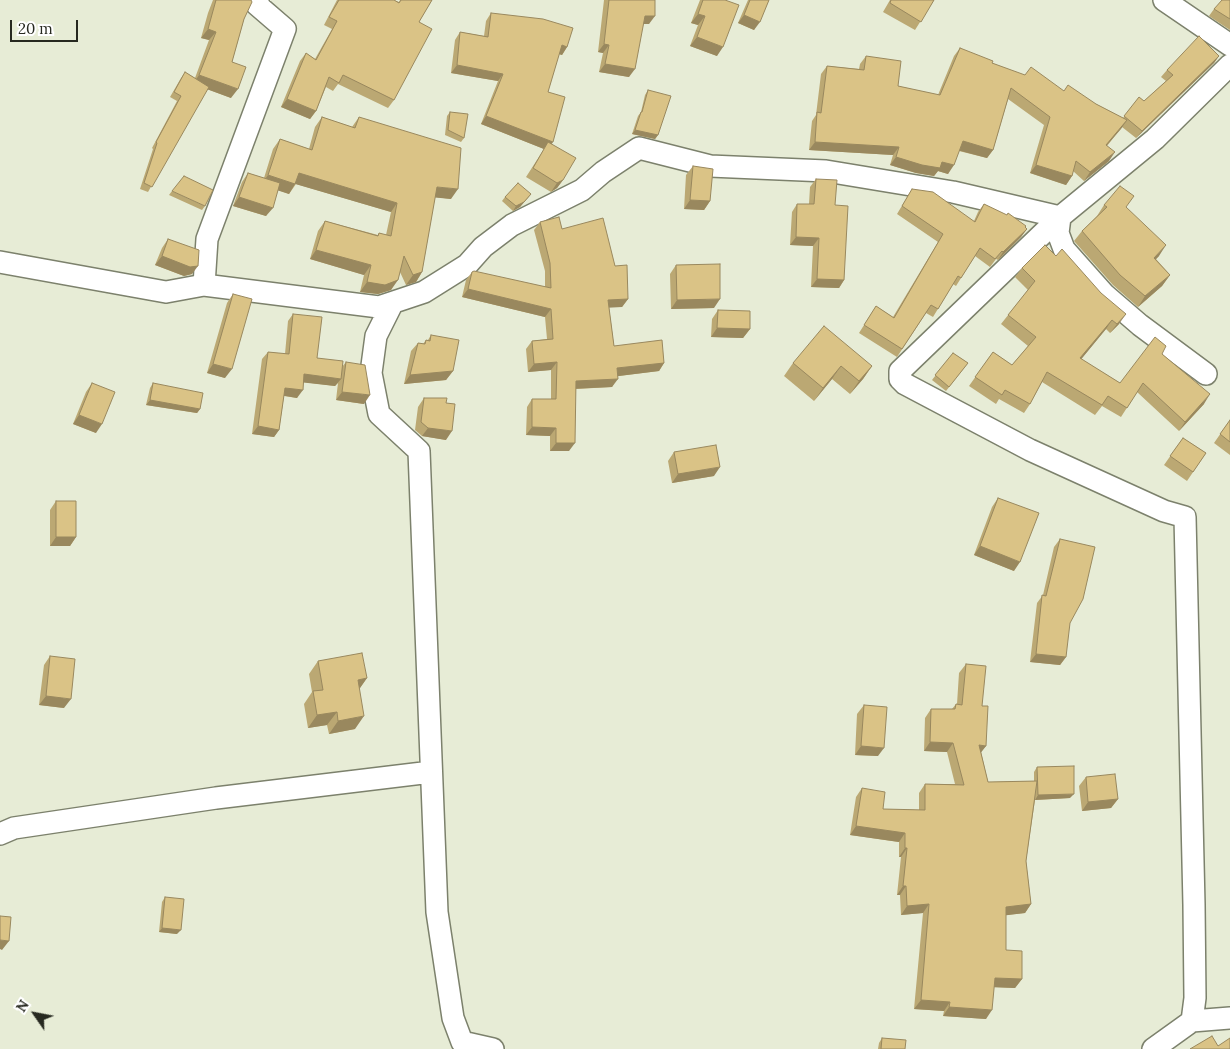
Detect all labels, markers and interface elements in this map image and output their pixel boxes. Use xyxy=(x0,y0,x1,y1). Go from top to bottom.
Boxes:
scale bar xyxy=(12,10,80,42)
text: 20 m xyxy=(18,19,53,38)
north arrow xyxy=(10,989,60,1039)
text: N xyxy=(12,996,33,1015)

